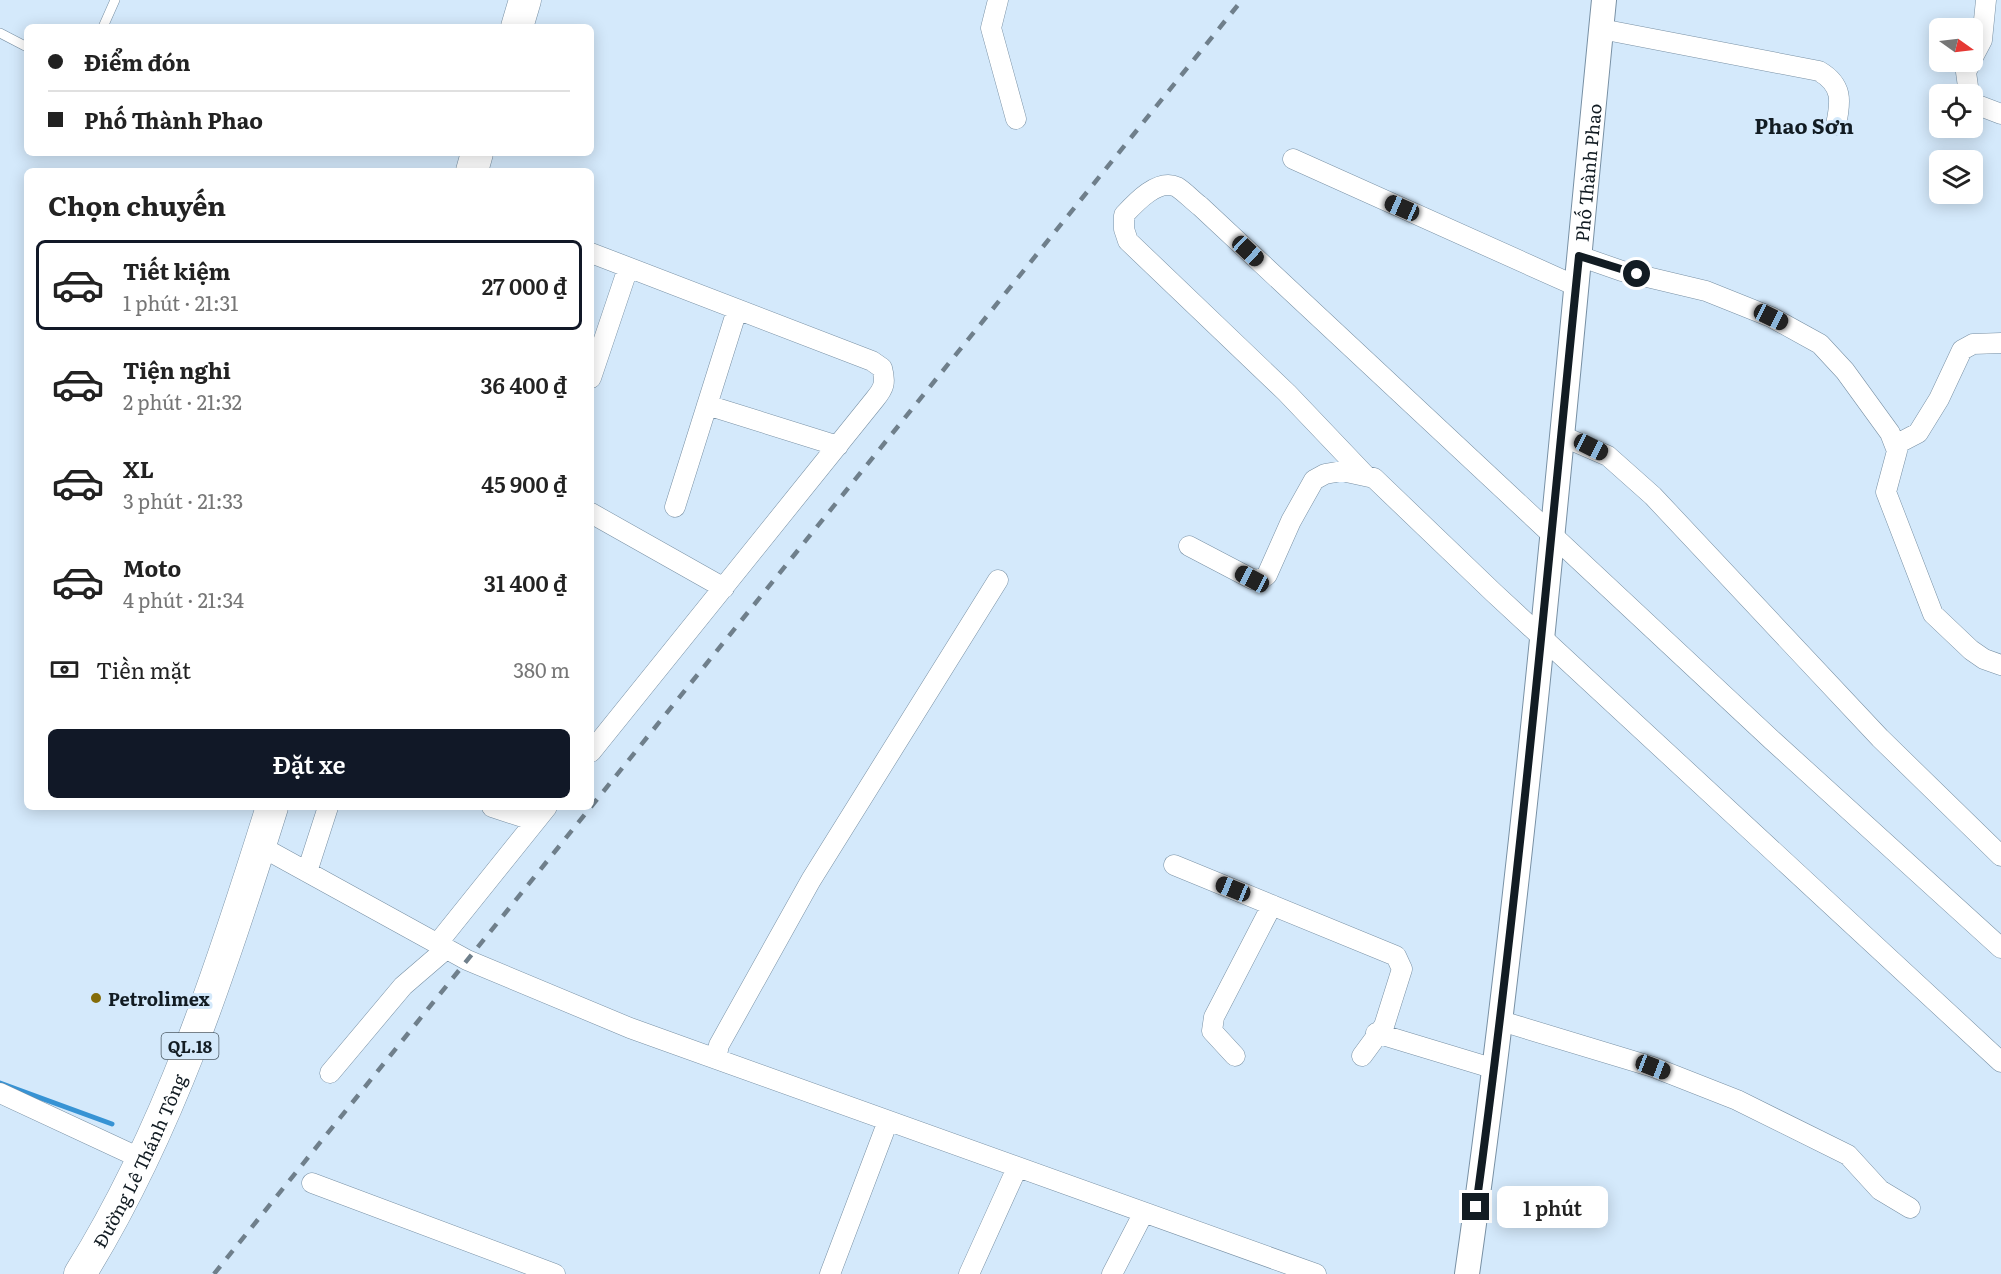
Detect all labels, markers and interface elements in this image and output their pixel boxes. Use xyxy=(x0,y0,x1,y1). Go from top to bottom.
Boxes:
north arrow xyxy=(1929,18,1983,72)
map controls xyxy=(1929,18,1983,204)
text: Điểm đón xyxy=(84,45,191,78)
button: locate xyxy=(1929,84,1983,138)
street label: Phố Thành Phao xyxy=(1567,102,1607,243)
text: Phố Thành Phao xyxy=(84,103,263,136)
district label: Phao Sơn xyxy=(1754,109,1854,140)
button: layers xyxy=(1929,150,1983,204)
text: Chọn chuyến xyxy=(48,184,226,224)
car xyxy=(1382,192,1422,224)
car xyxy=(1229,232,1267,270)
text: Tiết kiệm xyxy=(123,254,230,287)
icon: car xyxy=(51,258,105,312)
route start xyxy=(1623,260,1650,287)
text: 27 000 ₫ xyxy=(482,269,567,302)
text: 1 phút · 21:31 xyxy=(123,287,238,317)
car xyxy=(1751,301,1791,333)
text: Tiện nghi xyxy=(123,353,231,386)
icon: car xyxy=(51,357,105,411)
text: 36 400 ₫ xyxy=(480,368,567,401)
text: 2 phút · 21:32 xyxy=(123,386,242,416)
car xyxy=(1571,431,1611,463)
text: XL xyxy=(123,452,154,485)
icon: car xyxy=(51,456,105,510)
text: 45 900 ₫ xyxy=(481,467,567,500)
text: 3 phút · 21:33 xyxy=(123,485,243,515)
text: Moto xyxy=(123,551,181,584)
icon: car xyxy=(51,555,105,609)
car xyxy=(1232,563,1272,595)
text: 31 400 ₫ xyxy=(484,566,567,599)
text: 4 phút · 21:34 xyxy=(123,584,244,614)
icon: cash xyxy=(48,653,81,686)
text: Tiền mặt xyxy=(96,653,191,686)
text: 380 m xyxy=(513,654,570,684)
button: Đặt xe xyxy=(48,729,570,798)
car xyxy=(1213,874,1253,904)
place label: Petrolimex xyxy=(108,985,210,1012)
marker: Petrolimex xyxy=(89,991,103,1005)
road number: QL.18 xyxy=(162,1033,219,1059)
car xyxy=(1633,1052,1673,1082)
street label: Đường Lê Thánh Tông xyxy=(85,1069,192,1252)
callout: 1 phút xyxy=(1497,1186,1608,1228)
text: 1 phút xyxy=(1523,1192,1582,1222)
route end xyxy=(1462,1193,1489,1220)

